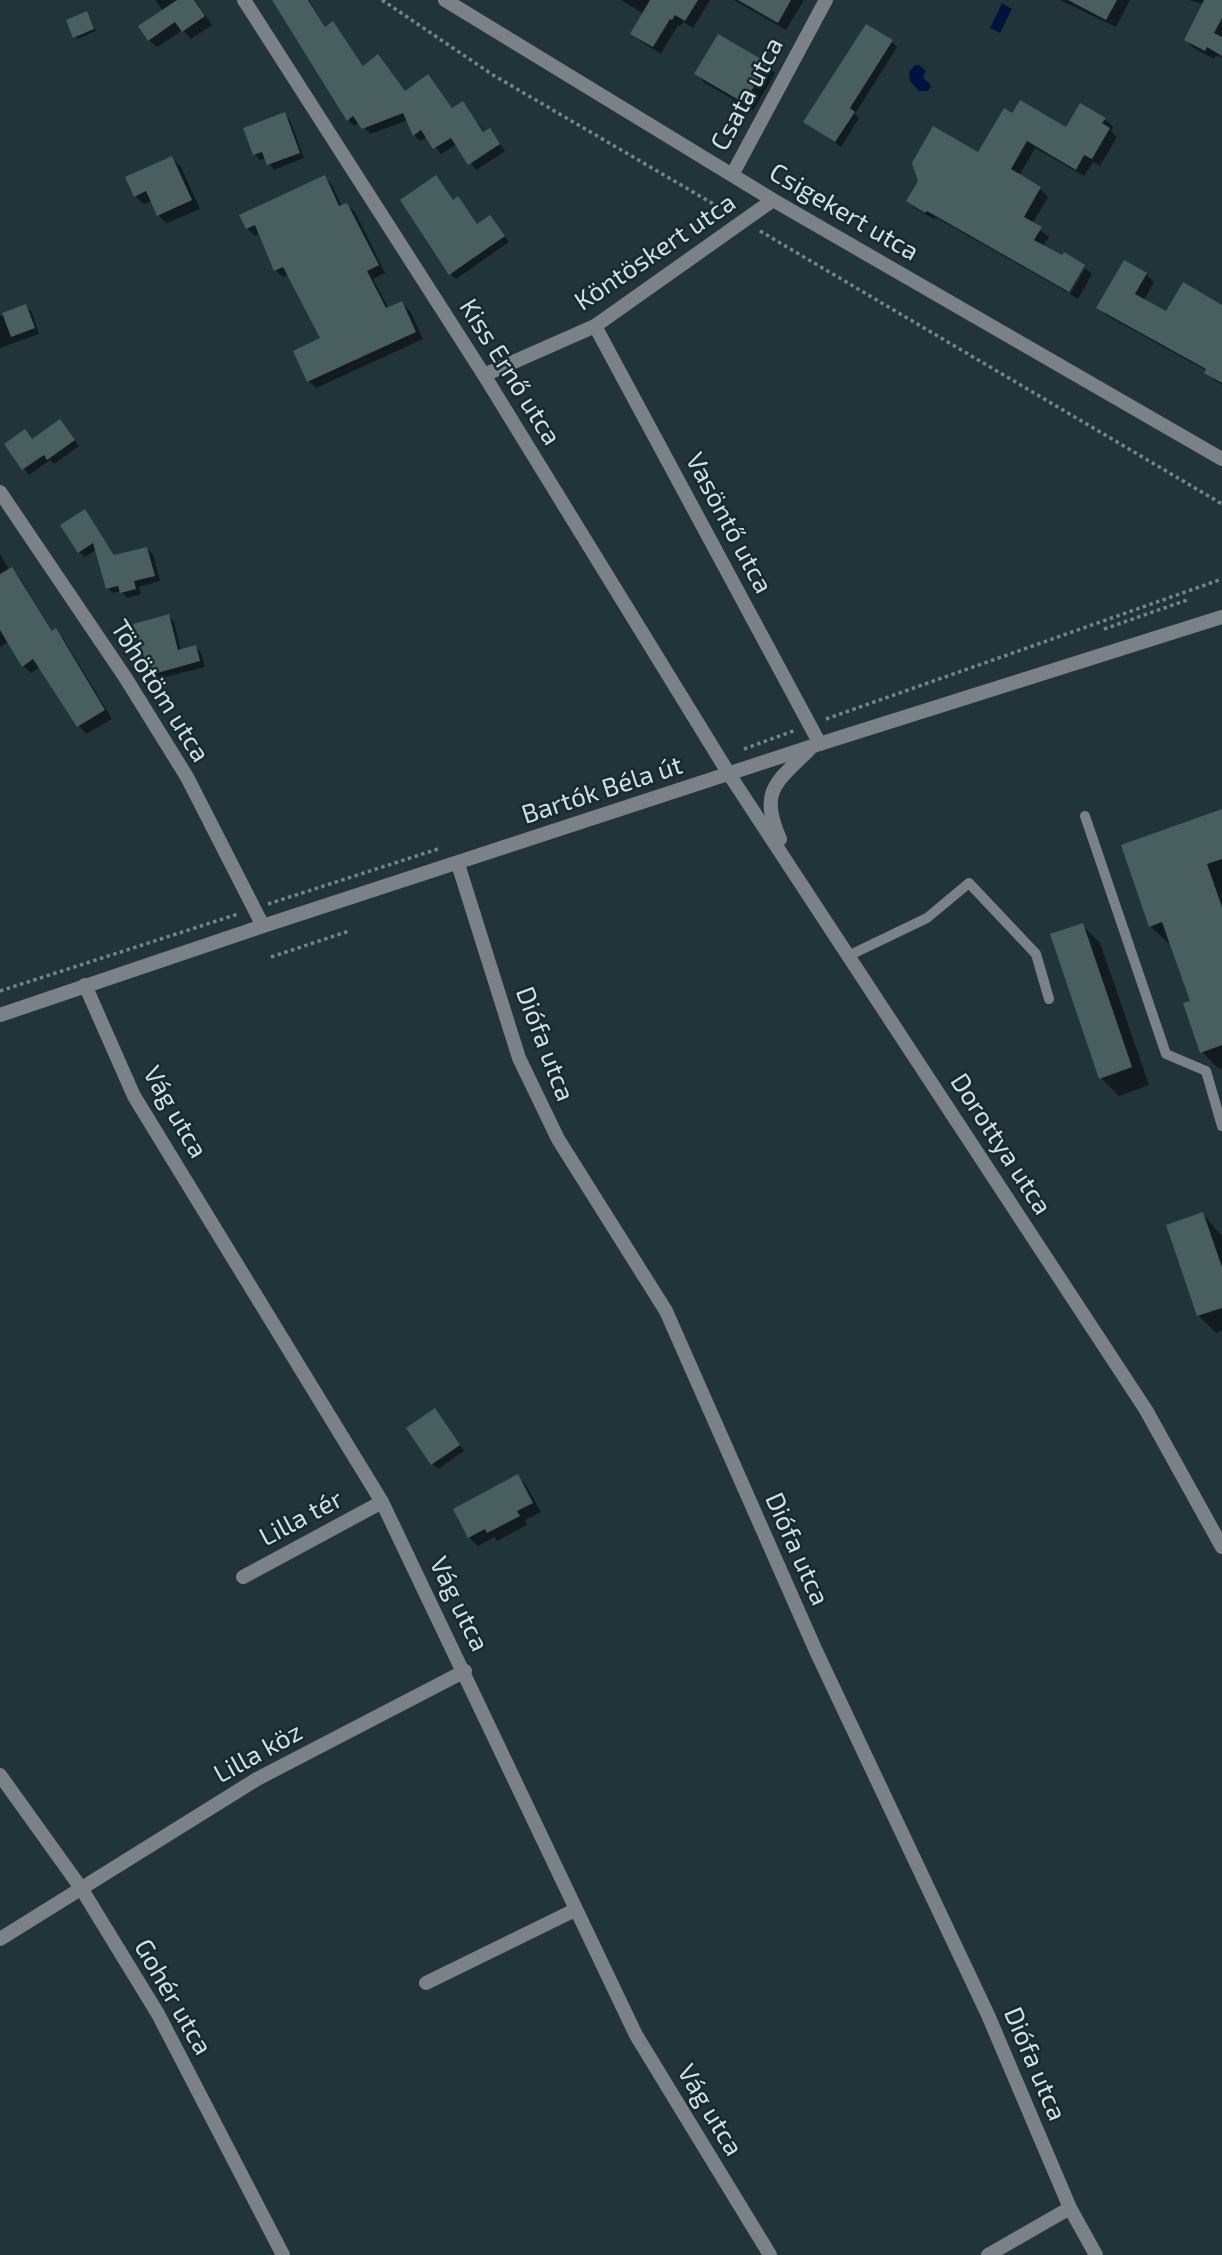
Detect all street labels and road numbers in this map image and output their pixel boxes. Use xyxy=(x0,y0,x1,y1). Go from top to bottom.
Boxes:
street label: Csata utca xyxy=(704,32,790,156)
street label: Csigekert utca xyxy=(764,157,924,267)
street label: Köntöskert utca xyxy=(569,187,741,317)
street label: Kiss Ernő utca xyxy=(453,293,567,451)
street label: Vasöntő utca xyxy=(679,447,779,599)
street label: Töhötöm utca xyxy=(104,614,216,768)
street label: Bartók Béla út xyxy=(518,749,686,831)
street label: Diófa utca xyxy=(509,982,581,1106)
street label: Vág utca xyxy=(136,1060,214,1164)
street label: Dorottya utca xyxy=(944,1068,1058,1220)
street label: Lilla tér xyxy=(254,1483,348,1553)
street label: Diófa utca xyxy=(758,1488,836,1610)
street label: Vág utca xyxy=(423,1552,495,1656)
street label: Lilla köz xyxy=(208,1716,308,1790)
street label: Gohér utca xyxy=(127,1934,219,2060)
street label: Diófa utca xyxy=(997,2003,1073,2125)
street label: Vág utca xyxy=(671,2059,749,2161)

